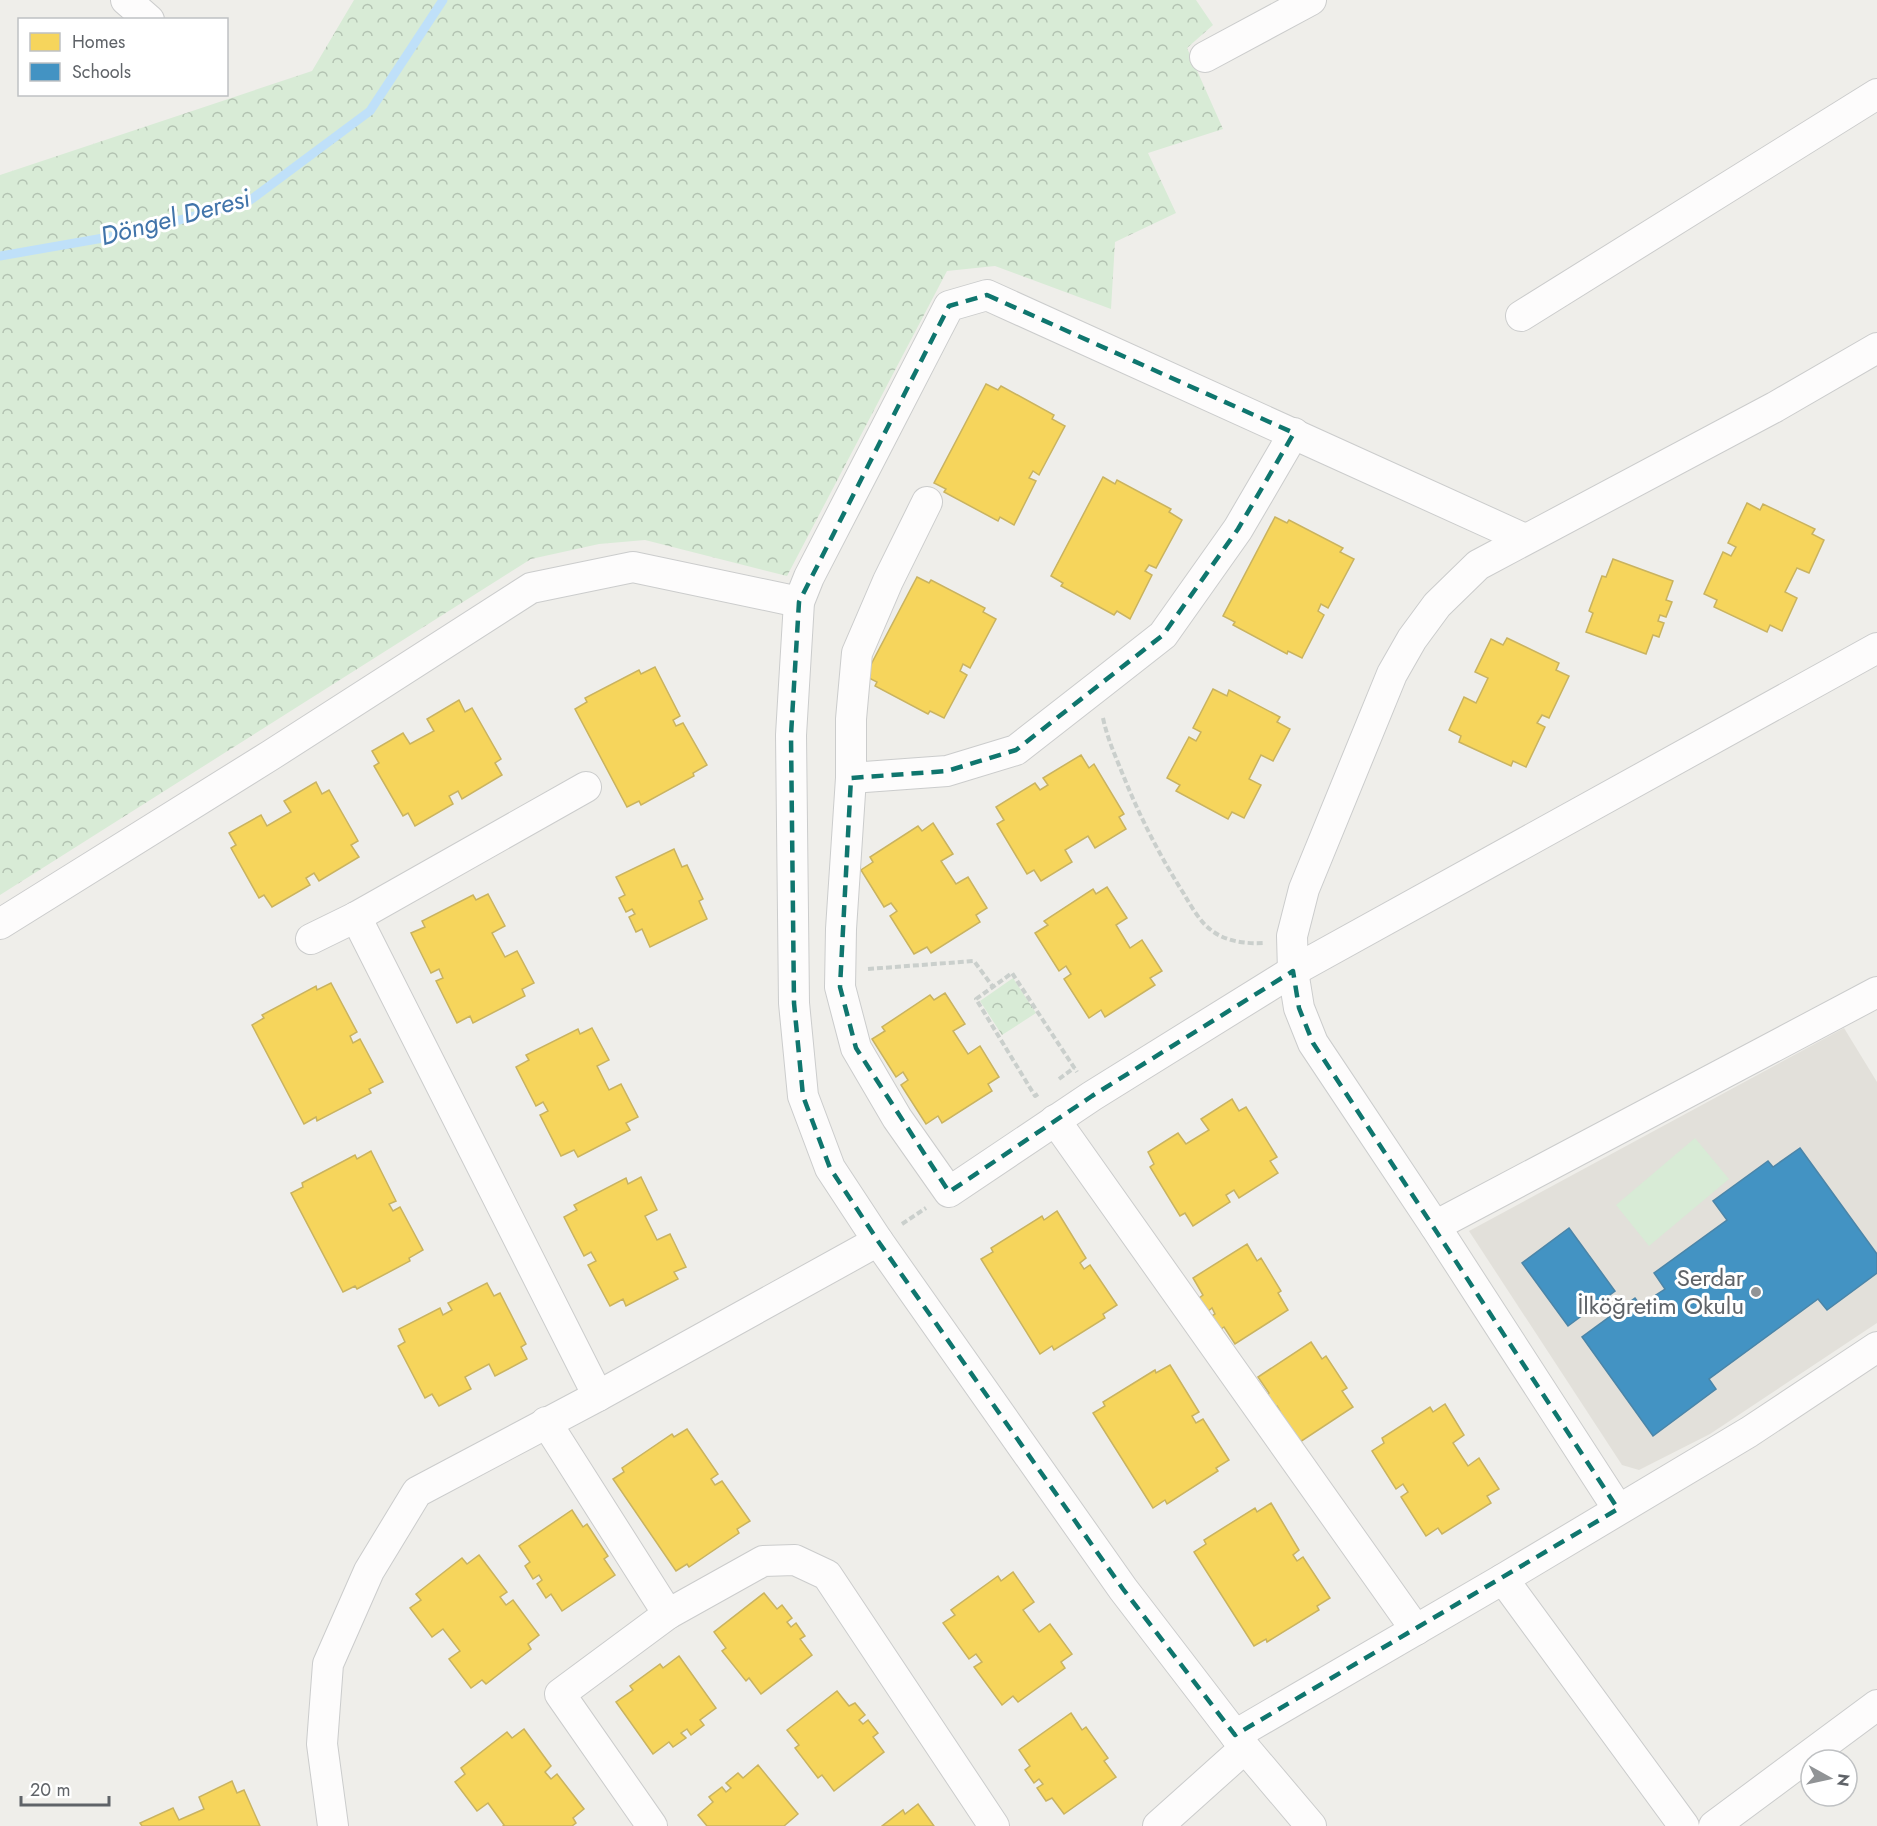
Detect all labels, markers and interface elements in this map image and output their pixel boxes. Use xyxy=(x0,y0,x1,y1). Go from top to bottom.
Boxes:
legend xyxy=(18,18,228,96)
text: Homes xyxy=(72,29,125,55)
text: Schools xyxy=(72,59,131,85)
water label: Döngel Deresi xyxy=(96,179,254,255)
place label: Serdar İlköğretim Okulu xyxy=(1577,1260,1745,1323)
marker: Serdar İlköğretim Okulu xyxy=(1749,1285,1763,1299)
north arrow xyxy=(1799,1748,1859,1808)
scale bar xyxy=(21,1769,110,1807)
text: N xyxy=(1831,1772,1856,1788)
text: 20 m xyxy=(30,1777,70,1803)

